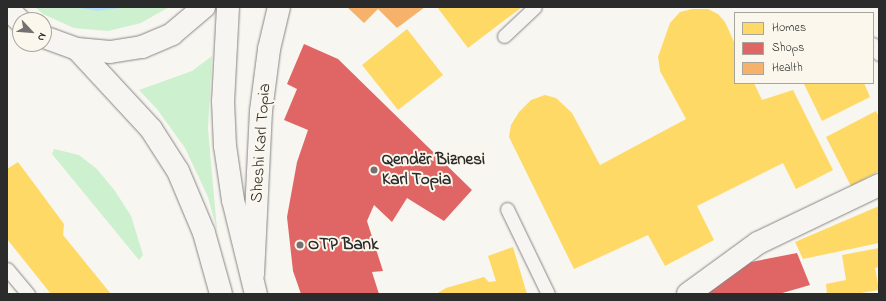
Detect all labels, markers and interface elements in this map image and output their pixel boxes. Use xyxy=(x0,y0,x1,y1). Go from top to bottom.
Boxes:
north arrow xyxy=(12,12,52,52)
legend xyxy=(734,12,874,84)
text: Homes xyxy=(772,19,806,37)
text: N xyxy=(33,30,51,44)
text: Shops xyxy=(772,39,804,57)
text: Health xyxy=(772,59,803,77)
street label: Sheshi Karl Topia xyxy=(247,83,275,203)
place label: Qendër Biznesi Karl Topia xyxy=(382,150,485,190)
marker: Qendër Biznesi Karl Topia xyxy=(369,165,379,175)
place label: OTP Bank xyxy=(308,235,378,255)
marker: OTP Bank xyxy=(295,240,305,250)

